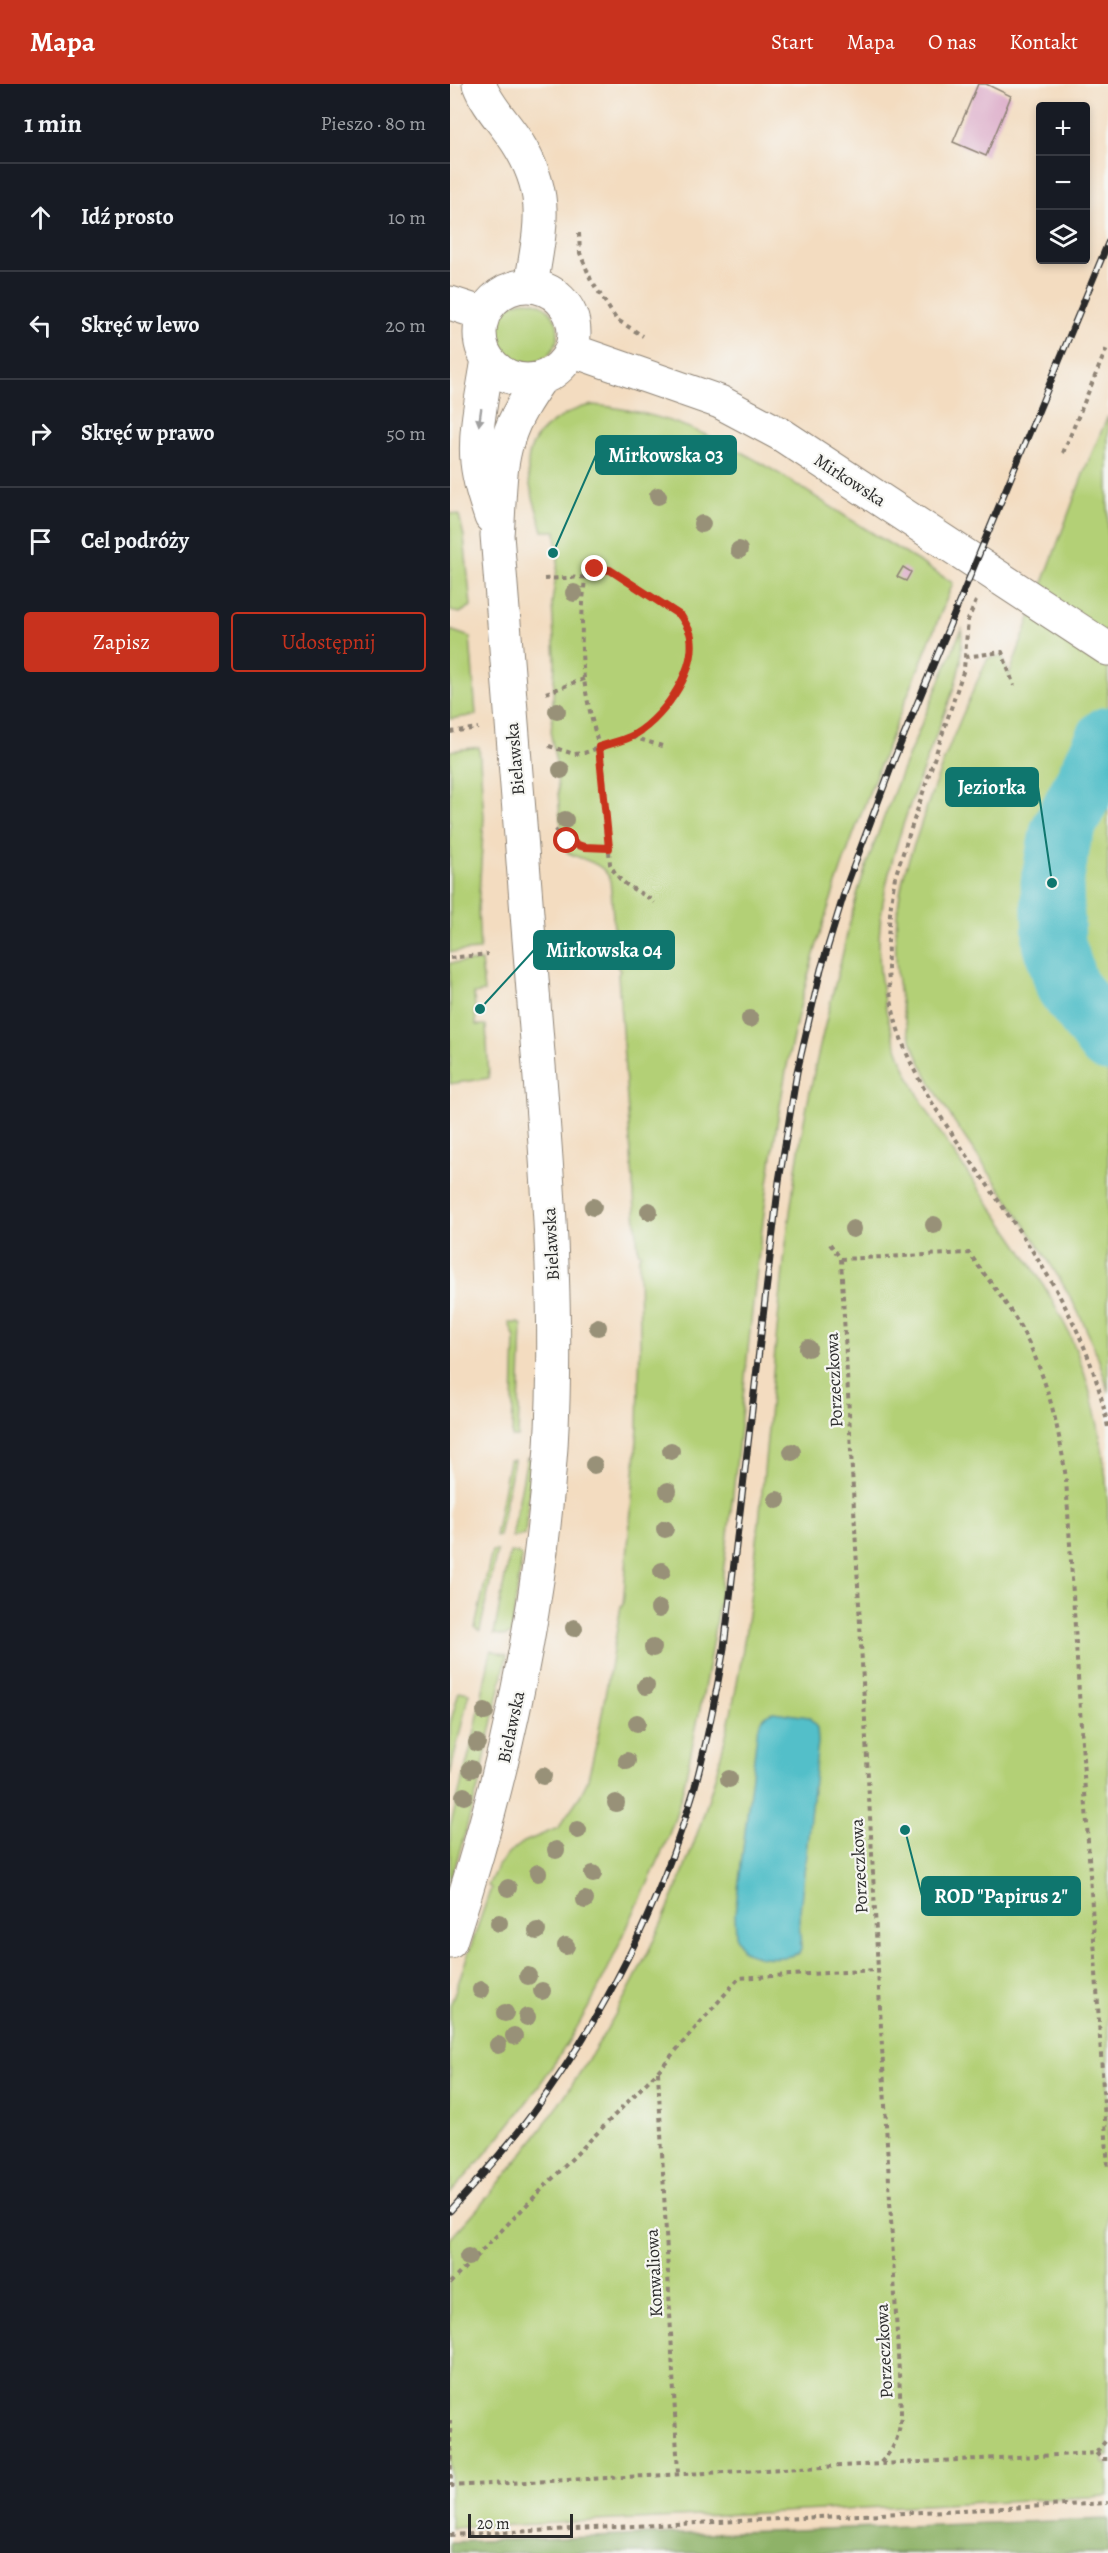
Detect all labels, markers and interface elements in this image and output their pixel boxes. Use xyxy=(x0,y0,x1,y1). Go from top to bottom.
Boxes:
text: Mapa xyxy=(30,23,95,61)
text: Start xyxy=(771,28,814,56)
text: Mapa xyxy=(847,28,895,56)
text: O nas xyxy=(928,28,976,56)
text: Kontakt xyxy=(1009,28,1078,56)
map controls xyxy=(1036,102,1090,264)
button: + xyxy=(1036,102,1090,156)
text: 1 min xyxy=(24,106,82,141)
text: Pieszo · 80 m xyxy=(321,110,426,137)
button: − xyxy=(1036,156,1090,210)
icon: ahead xyxy=(24,201,57,234)
text: Idź prosto xyxy=(81,202,174,232)
text: 10 m xyxy=(388,204,426,231)
button: layers xyxy=(1036,210,1090,264)
icon: left xyxy=(24,309,57,342)
text: Skręć w lewo xyxy=(81,310,200,340)
text: 20 m xyxy=(385,312,426,339)
one-way arrow xyxy=(475,408,484,427)
icon: right xyxy=(24,417,57,450)
text: Skręć w prawo xyxy=(81,418,215,448)
text: 50 m xyxy=(386,420,426,447)
callout: Mirkowska 03 xyxy=(596,436,736,474)
text: Mirkowska 03 xyxy=(608,442,724,469)
street label: Mirkowska xyxy=(809,448,891,513)
icon: arrive xyxy=(24,525,57,558)
text: Cel podróży xyxy=(81,526,189,556)
route end xyxy=(581,555,607,581)
button: Zapisz xyxy=(24,612,219,672)
button: Udostępnij xyxy=(231,612,426,672)
street label: Bielawska xyxy=(500,721,530,796)
callout: Jeziorka xyxy=(946,768,1038,806)
text: Jeziorka xyxy=(958,774,1026,801)
route start xyxy=(553,827,579,853)
callout: Mirkowska 04 xyxy=(534,931,674,969)
text: Mirkowska 04 xyxy=(546,937,663,964)
street label: Bielawska xyxy=(537,1206,565,1281)
street label: Porzeczkowa xyxy=(819,1331,848,1428)
street label: Bielawska xyxy=(492,1688,530,1765)
street label: Porzeczkowa xyxy=(844,1817,873,1914)
callout: ROD "Papirus 2" xyxy=(922,1877,1080,1915)
text: ROD "Papirus 2" xyxy=(934,1883,1068,1910)
street label: Konwaliowa xyxy=(640,2227,668,2318)
street label: Porzeczkowa xyxy=(869,2302,898,2399)
scale bar xyxy=(468,2511,573,2538)
text: 20 m xyxy=(477,2513,510,2535)

